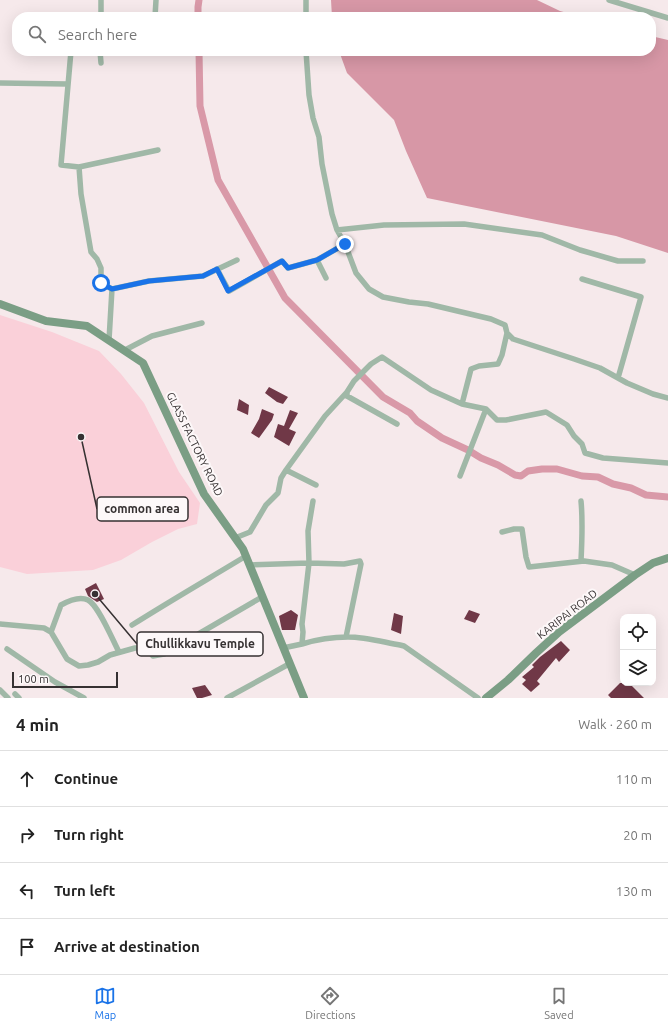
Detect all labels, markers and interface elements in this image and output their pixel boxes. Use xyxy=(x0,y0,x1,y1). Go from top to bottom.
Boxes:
search box xyxy=(12,12,656,56)
icon: search xyxy=(26,23,48,45)
text: Search here xyxy=(58,26,137,43)
route end xyxy=(336,235,354,253)
route start xyxy=(92,274,110,292)
street label: GLASS FACTORY ROAD xyxy=(165,390,226,498)
callout: common area xyxy=(97,497,188,521)
text: common area xyxy=(104,502,180,515)
street label: KARIPAI ROAD xyxy=(535,587,600,641)
map controls xyxy=(620,614,656,686)
button: locate xyxy=(620,614,656,650)
callout: Chullikkavu Temple xyxy=(137,632,263,656)
text: Chullikkavu Temple xyxy=(145,637,255,650)
button: layers xyxy=(620,650,656,686)
scale bar xyxy=(12,670,118,689)
text: 100 m xyxy=(18,673,49,685)
text: 4 min xyxy=(16,715,59,734)
text: Walk · 260 m xyxy=(578,717,652,731)
icon: ahead xyxy=(16,768,38,790)
text: Continue xyxy=(54,770,118,787)
text: 110 m xyxy=(616,772,652,786)
icon: right xyxy=(16,824,38,846)
text: Turn right xyxy=(54,826,124,843)
text: 20 m xyxy=(623,828,652,842)
icon: left xyxy=(16,880,38,902)
text: Turn left xyxy=(54,882,115,899)
text: 130 m xyxy=(616,884,652,898)
icon: arrive xyxy=(16,936,38,958)
text: Arrive at destination xyxy=(54,938,200,955)
tab: Map xyxy=(94,985,116,1021)
tab: Directions xyxy=(305,985,356,1021)
tab: Saved xyxy=(544,985,574,1021)

